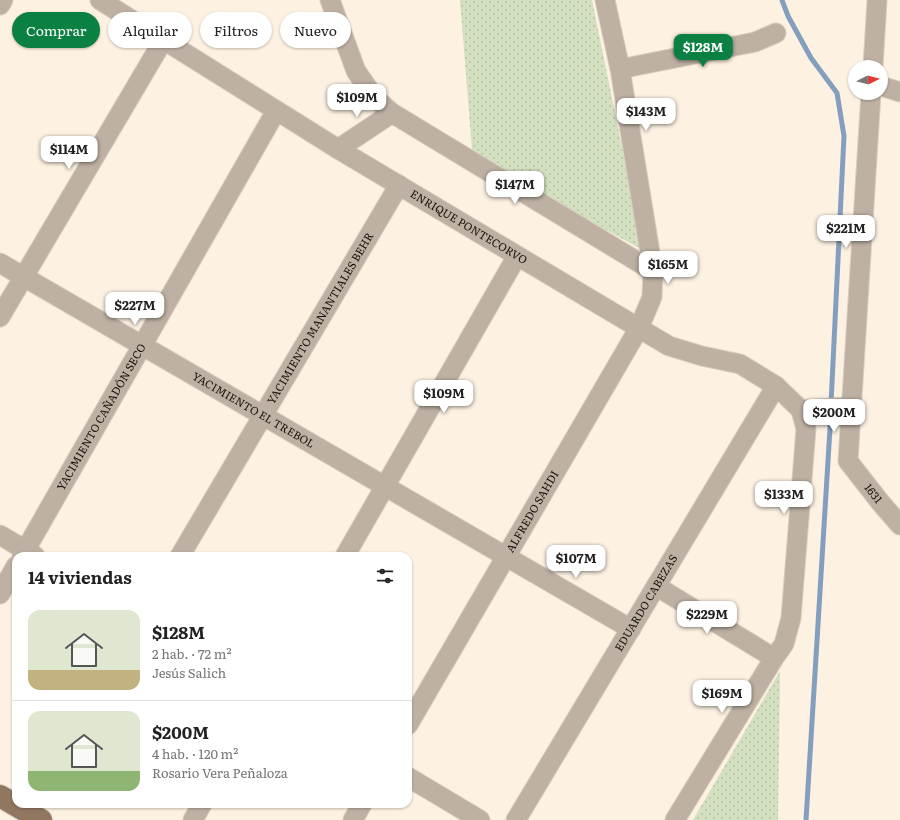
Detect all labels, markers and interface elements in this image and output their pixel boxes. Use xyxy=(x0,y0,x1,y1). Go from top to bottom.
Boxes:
chip: Comprar xyxy=(12,12,100,48)
chip: Alquilar xyxy=(108,12,192,48)
chip: Filtros xyxy=(200,12,272,48)
chip: Nuevo xyxy=(280,12,351,48)
pin: $128M xyxy=(675,34,731,68)
text: $128M xyxy=(683,37,723,56)
north arrow xyxy=(848,60,888,100)
map controls xyxy=(848,60,888,100)
pin: $109M xyxy=(329,84,385,118)
text: $109M xyxy=(336,87,378,106)
pin: $143M xyxy=(618,98,674,132)
text: $143M xyxy=(626,101,666,120)
pin: $114M xyxy=(41,136,97,170)
text: $114M xyxy=(50,139,88,158)
pin: $147M xyxy=(487,171,543,205)
text: $147M xyxy=(495,174,535,193)
street label: ENRIQUE PONTECORVO xyxy=(408,185,531,267)
pin: $221M xyxy=(818,215,874,249)
text: $221M xyxy=(826,218,866,237)
street label: YACIMIENTO MANANTIALES BEHR xyxy=(262,229,376,407)
pin: $165M xyxy=(640,251,696,285)
text: $165M xyxy=(648,254,688,273)
pin: $227M xyxy=(107,292,163,326)
text: $227M xyxy=(114,295,156,314)
street label: YACIMIENTO CAÑADÓN SECO xyxy=(52,340,149,493)
street label: YACIMIENTO EL TREBOL xyxy=(190,367,318,451)
pin: $109M xyxy=(416,380,472,414)
text: $109M xyxy=(423,383,465,402)
pin: $200M xyxy=(806,399,862,433)
text: $200M xyxy=(812,402,856,421)
street label: ALFREDO SAHDI xyxy=(501,467,562,555)
street label: 1631 xyxy=(861,480,887,506)
pin: $133M xyxy=(756,481,812,515)
text: $133M xyxy=(764,484,804,503)
pin: $107M xyxy=(548,545,604,579)
text: $107M xyxy=(556,548,596,567)
street label: EDUARDO CABEZAS xyxy=(610,551,680,654)
text: 14 viviendas xyxy=(28,564,132,589)
icon: filters xyxy=(374,565,396,587)
pin: $229M xyxy=(679,601,735,635)
text: $229M xyxy=(686,604,728,623)
text: $128M xyxy=(152,619,205,644)
icon: home xyxy=(60,626,108,674)
text: 2 hab. · 72 m² xyxy=(152,644,232,663)
text: Jesús Salich xyxy=(152,663,226,682)
pin: $169M xyxy=(694,680,750,714)
text: $169M xyxy=(702,683,743,702)
text: $200M xyxy=(152,719,209,744)
icon: home xyxy=(60,727,108,775)
text: 4 hab. · 120 m² xyxy=(152,744,238,763)
text: Rosario Vera Peñaloza xyxy=(152,763,288,782)

